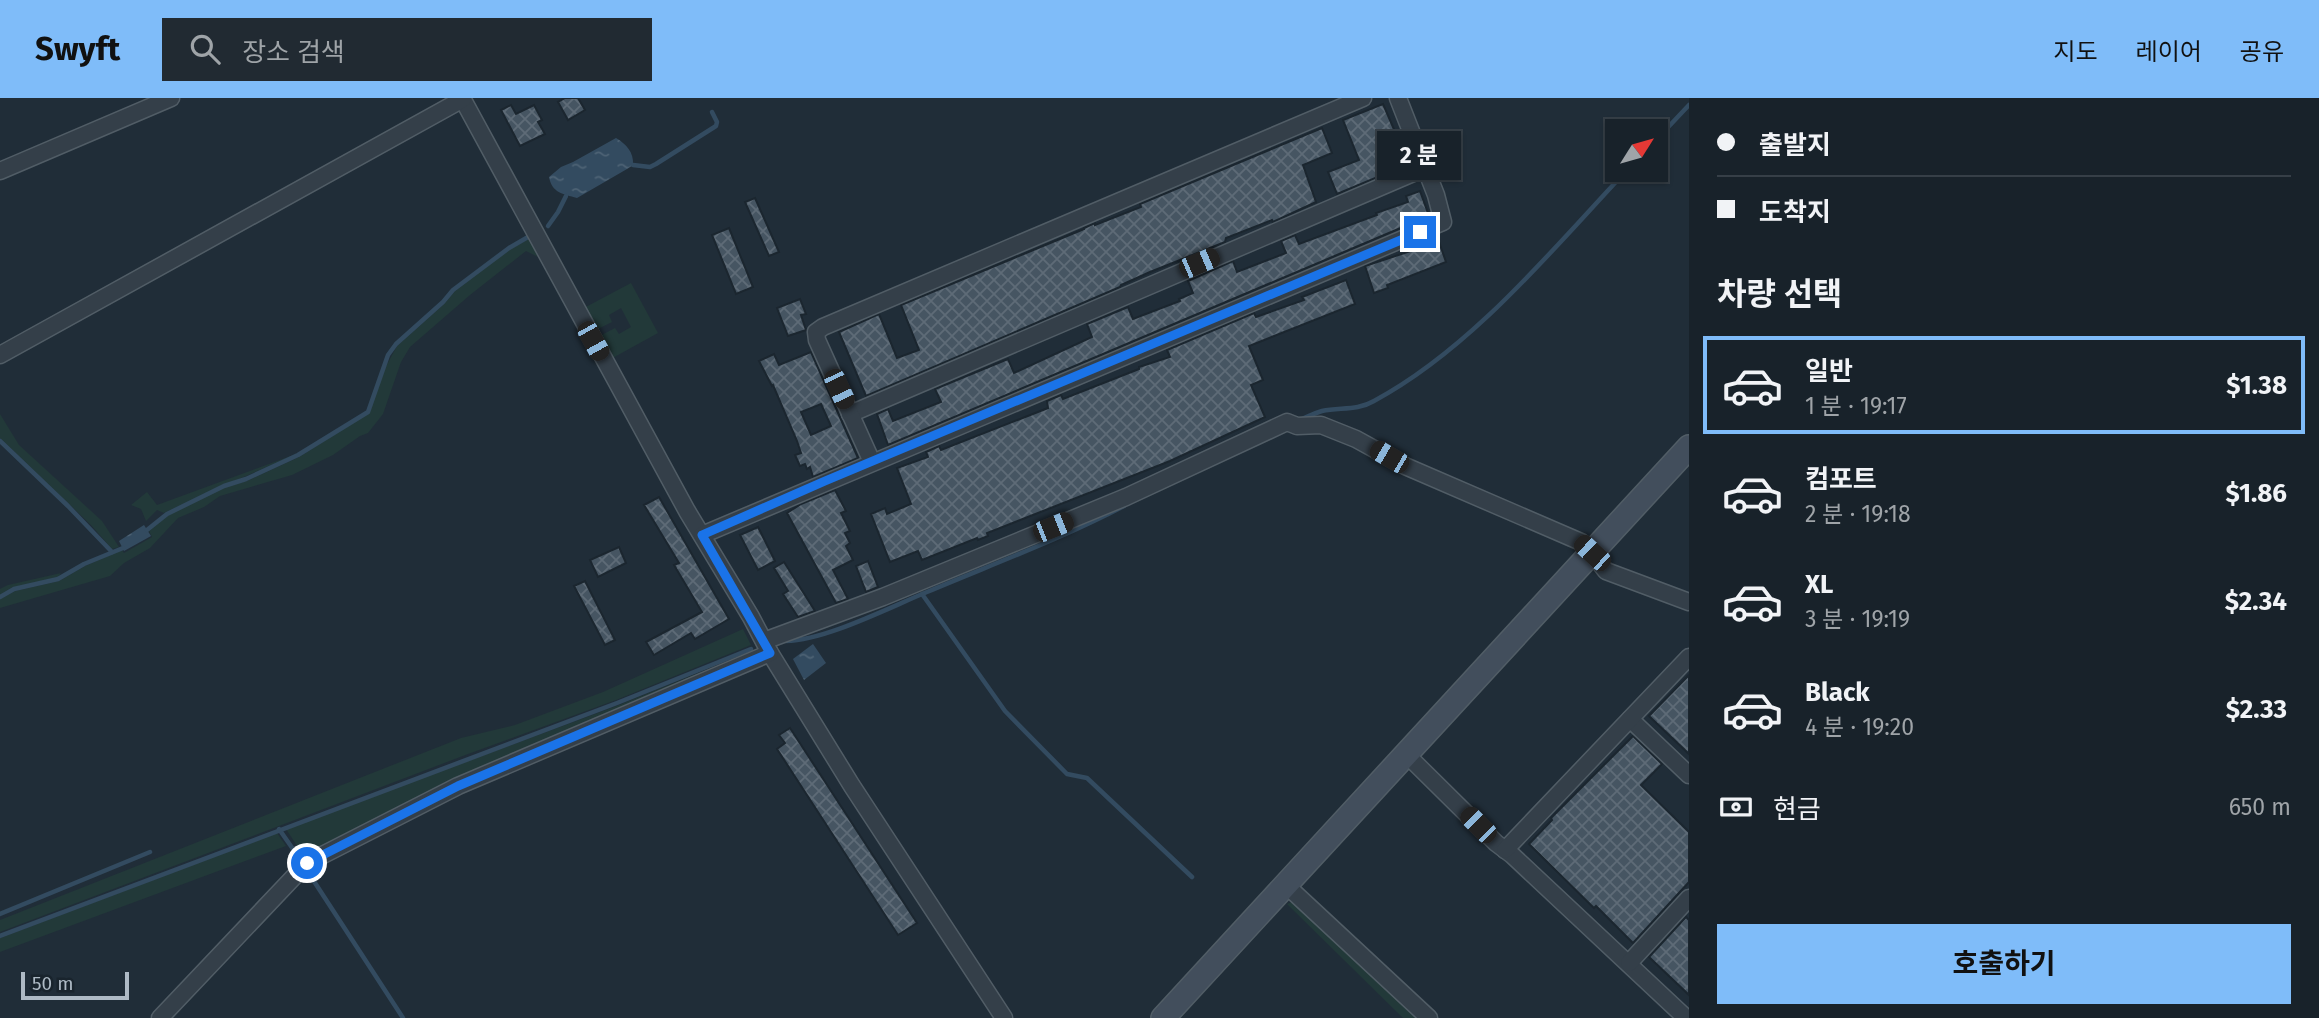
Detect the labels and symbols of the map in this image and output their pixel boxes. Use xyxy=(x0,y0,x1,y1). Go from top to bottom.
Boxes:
north arrow xyxy=(1605,119,1668,182)
callout: 2 분 xyxy=(1378,130,1462,180)
route end xyxy=(1404,216,1436,248)
car xyxy=(1176,245,1223,281)
car xyxy=(574,318,613,364)
car xyxy=(821,366,858,412)
car xyxy=(1366,437,1413,477)
car xyxy=(1030,509,1077,545)
car xyxy=(1570,531,1615,575)
car xyxy=(1456,803,1501,847)
route start xyxy=(291,847,323,879)
scale bar xyxy=(21,969,130,1001)

